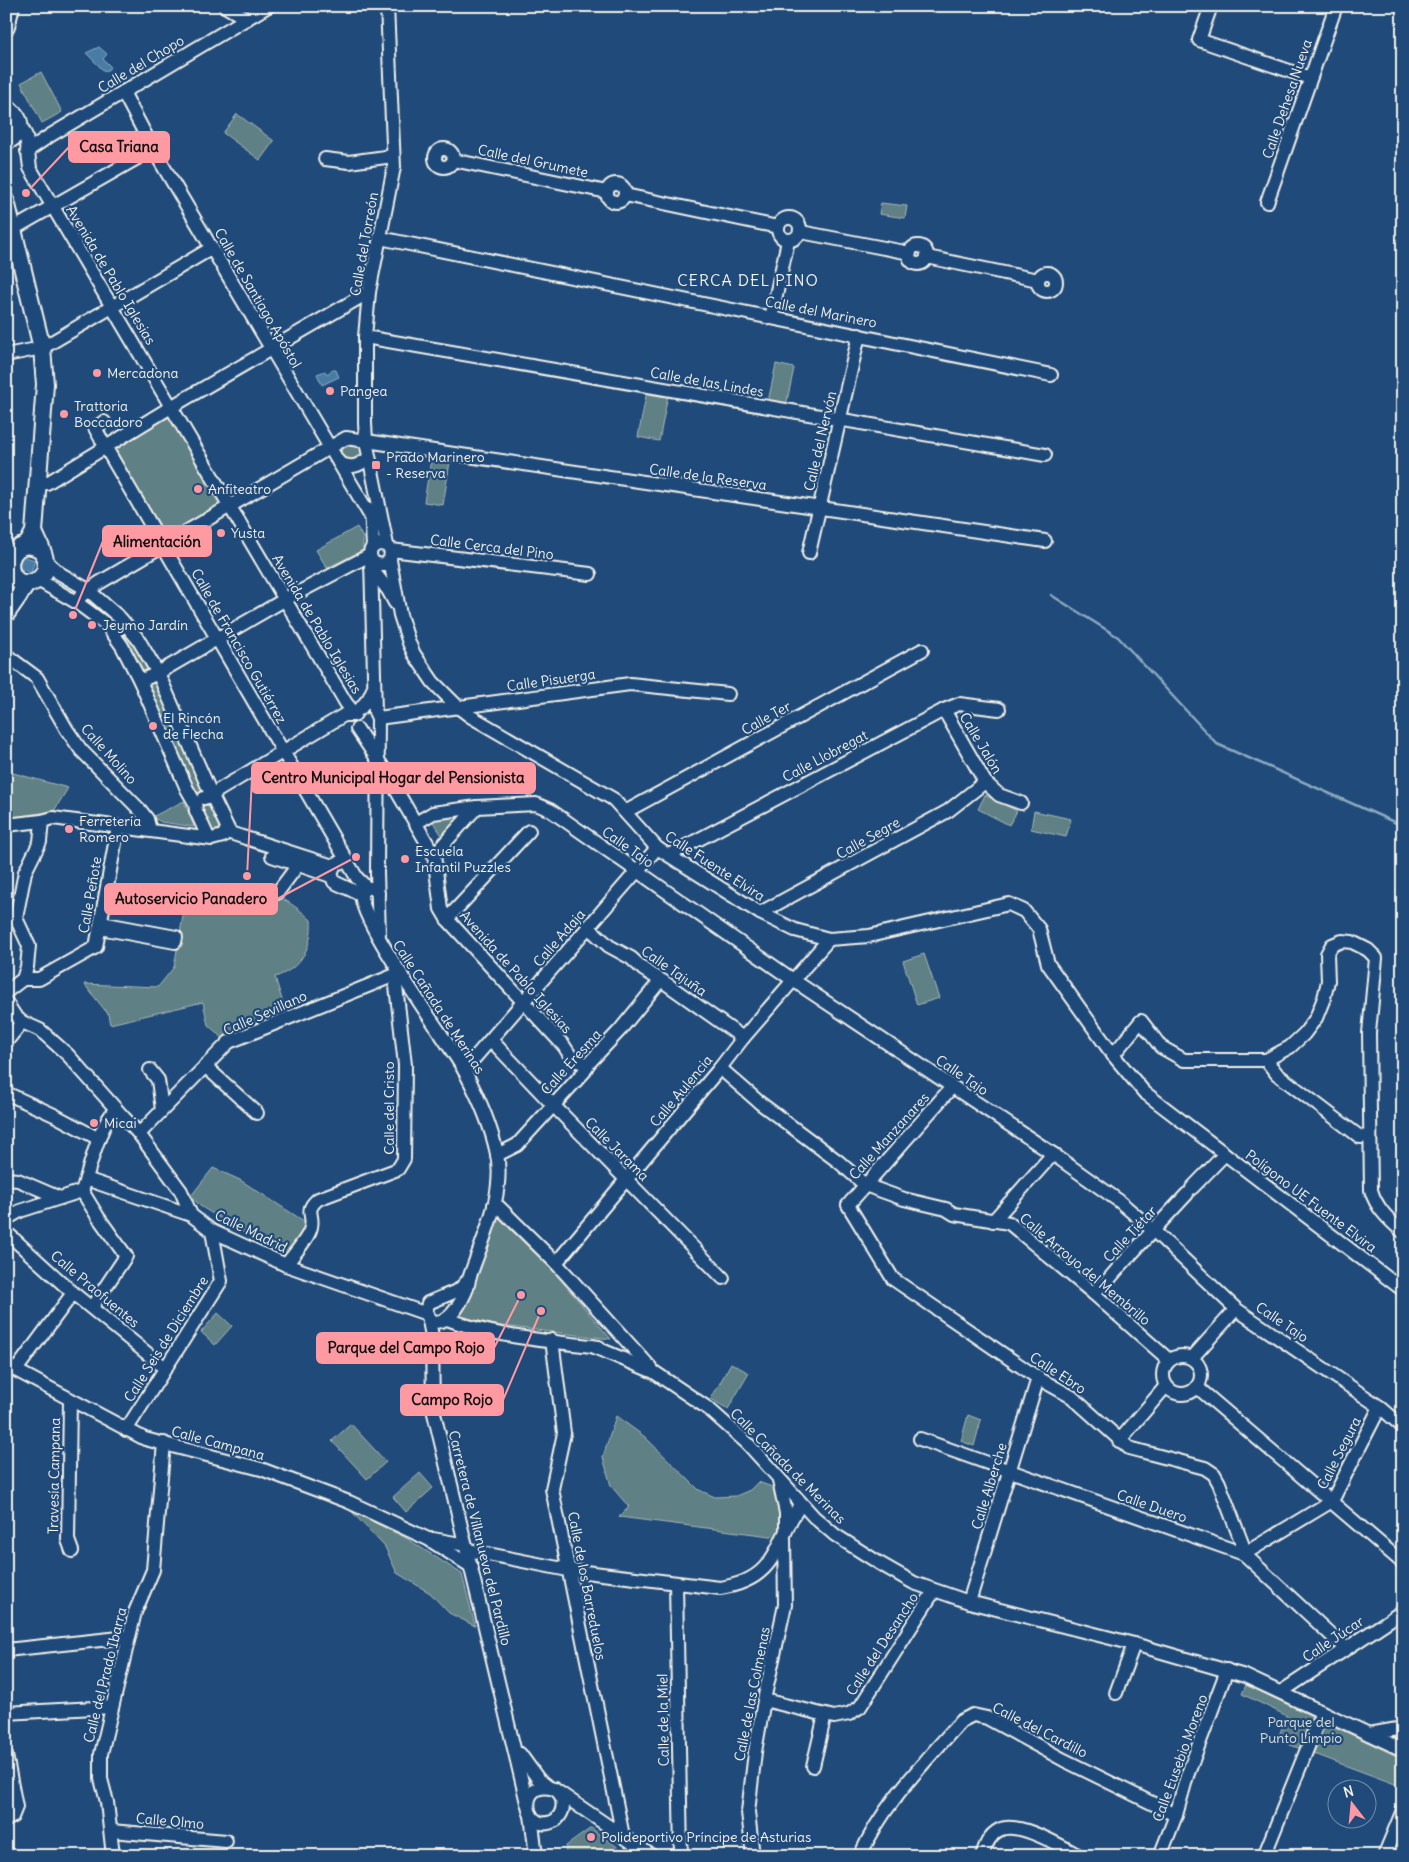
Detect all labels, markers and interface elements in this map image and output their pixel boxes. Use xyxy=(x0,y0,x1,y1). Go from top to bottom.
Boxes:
street label: Calle del Chopo xyxy=(95,31,187,97)
street label: Calle Dehesa Nueva xyxy=(1258,37,1316,161)
callout: Casa Triana xyxy=(69,132,169,162)
text: Casa Triana xyxy=(79,137,159,156)
street label: Calle del Grumete xyxy=(476,141,590,181)
street label: Calle del Torreón xyxy=(346,191,382,297)
street label: Avenida de Pablo Iglesias xyxy=(62,202,160,348)
street label: Calle de Santiago Apóstol xyxy=(211,225,305,371)
district label: CERCA DEL PINO xyxy=(677,270,819,290)
street label: Calle del Marinero xyxy=(764,292,879,332)
street label: Calle de las Lindes xyxy=(649,363,765,401)
place label: Mercadona xyxy=(107,364,179,382)
marker: Mercadona xyxy=(91,367,103,379)
place label: Pangea xyxy=(340,382,388,400)
marker: Pangea xyxy=(324,385,336,397)
street label: Calle del Nervón xyxy=(800,389,840,493)
place label: Trattoria Boccadoro xyxy=(74,397,143,431)
marker: Trattoria Boccadoro xyxy=(58,408,70,420)
place label: Prado Marinero - Reserva xyxy=(386,448,485,482)
marker: Prado Marinero - Reserva xyxy=(370,459,382,471)
street label: Calle de la Reserva xyxy=(648,460,768,494)
place label: Anfiteatro xyxy=(208,480,271,498)
marker: Anfiteatro xyxy=(192,483,204,495)
place label: Yusta xyxy=(231,524,265,542)
callout: Alimentación xyxy=(103,526,211,556)
marker: Yusta xyxy=(215,527,227,539)
street label: Calle Cerca del Pino xyxy=(429,530,555,564)
text: Alimentación xyxy=(113,532,201,551)
street label: Avenida de Pablo Iglesias xyxy=(268,551,366,697)
street label: Calle de Francisco Gutiérrez xyxy=(187,565,291,727)
place label: Jeymo Jardín xyxy=(102,616,188,634)
marker: Jeymo Jardín xyxy=(86,619,98,631)
street label: Calle Pisuerga xyxy=(506,665,596,695)
street label: Calle Ter xyxy=(738,697,794,739)
place label: El Rincón de Flecha xyxy=(163,709,224,743)
street label: Calle Jalón xyxy=(956,709,1006,777)
street label: Calle Molino xyxy=(77,720,141,788)
marker: El Rincón de Flecha xyxy=(147,720,159,732)
street label: Calle Llobregat xyxy=(779,726,871,786)
callout: Centro Municipal Hogar del Pensionista xyxy=(252,763,535,793)
text: Centro Municipal Hogar del Pensionista xyxy=(262,768,525,788)
place label: Ferretería Romero xyxy=(79,812,141,846)
street label: Calle Segre xyxy=(833,813,903,863)
marker: Ferretería Romero xyxy=(63,823,75,835)
street label: Calle Tajo xyxy=(598,823,658,872)
street label: Calle Fuente Elvira xyxy=(662,827,768,905)
place label: Escuela Infantil Puzzles xyxy=(415,842,511,876)
marker: Escuela Infantil Puzzles xyxy=(399,853,411,865)
street label: Calle Peñote xyxy=(74,855,106,935)
callout: Autoservicio Panadero xyxy=(105,884,277,914)
text: Autoservicio Panadero xyxy=(115,889,268,908)
street label: Calle Adaja xyxy=(529,905,589,971)
street label: Avenida de Pablo Iglesias xyxy=(456,907,576,1037)
street label: Calle Cañada de Merinas xyxy=(389,937,489,1077)
street label: Calle Tajuña xyxy=(638,942,710,1000)
street label: Calle Sevillano xyxy=(220,986,310,1039)
street label: Calle Eresma xyxy=(537,1026,605,1098)
street label: Calle Aulencia xyxy=(646,1051,716,1131)
street label: Calle Tajo xyxy=(932,1051,992,1099)
street label: Calle del Cristo xyxy=(380,1061,398,1155)
street label: Calle Manzanares xyxy=(845,1089,933,1183)
street label: Calle Jarama xyxy=(581,1113,653,1185)
place label: Micai xyxy=(104,1114,137,1132)
marker: Micai xyxy=(88,1117,100,1129)
street label: Polígono UE Fuente Elvira xyxy=(1242,1146,1380,1256)
street label: Calle Tiétar xyxy=(1099,1202,1161,1266)
street label: Calle Madrid xyxy=(212,1206,290,1256)
street label: Calle Arroyo del Membrillo xyxy=(1016,1209,1154,1329)
street label: Calle Praofuentes xyxy=(47,1247,143,1331)
street label: Calle Seis de Diciembre xyxy=(120,1273,212,1405)
street label: Calle Tajo xyxy=(1252,1298,1312,1346)
callout: Parque del Campo Rojo xyxy=(317,1333,494,1363)
text: Parque del Campo Rojo xyxy=(327,1338,485,1358)
street label: Calle Ebro xyxy=(1026,1348,1090,1398)
callout: Campo Rojo xyxy=(401,1385,503,1415)
text: Campo Rojo xyxy=(411,1390,493,1410)
street label: Calle Cañada de Merinas xyxy=(726,1404,850,1528)
street label: Calle Segura xyxy=(1313,1414,1365,1492)
street label: Travesía Campana xyxy=(44,1418,64,1534)
street label: Calle Campana xyxy=(169,1422,267,1464)
street label: Carretera de Villanueva del Pardillo xyxy=(445,1429,515,1647)
street label: Calle Alberche xyxy=(967,1440,1011,1532)
street label: Calle Duero xyxy=(1114,1486,1190,1526)
street label: Calle de los Barreduelos xyxy=(564,1510,610,1662)
street label: Calle del Desancho xyxy=(842,1589,922,1699)
street label: Calle del Prado Ibarra xyxy=(79,1605,131,1745)
street label: Calle Júcar xyxy=(1299,1612,1367,1666)
street label: Calle de las Colmenas xyxy=(730,1625,774,1763)
street label: Calle de la Miel xyxy=(653,1673,673,1767)
street label: Calle Eusebio Moreno xyxy=(1149,1692,1211,1824)
street label: Calle del Cardillo xyxy=(989,1698,1091,1762)
park label: Parque del Punto Limpio xyxy=(1260,1713,1342,1747)
north arrow xyxy=(1326,1780,1376,1830)
text: N xyxy=(1341,1782,1356,1801)
street label: Calle Olmo xyxy=(135,1809,205,1833)
place label: Polideportivo Príncipe de Asturias xyxy=(601,1828,811,1846)
marker: Polideportivo Príncipe de Asturias xyxy=(585,1831,597,1843)

